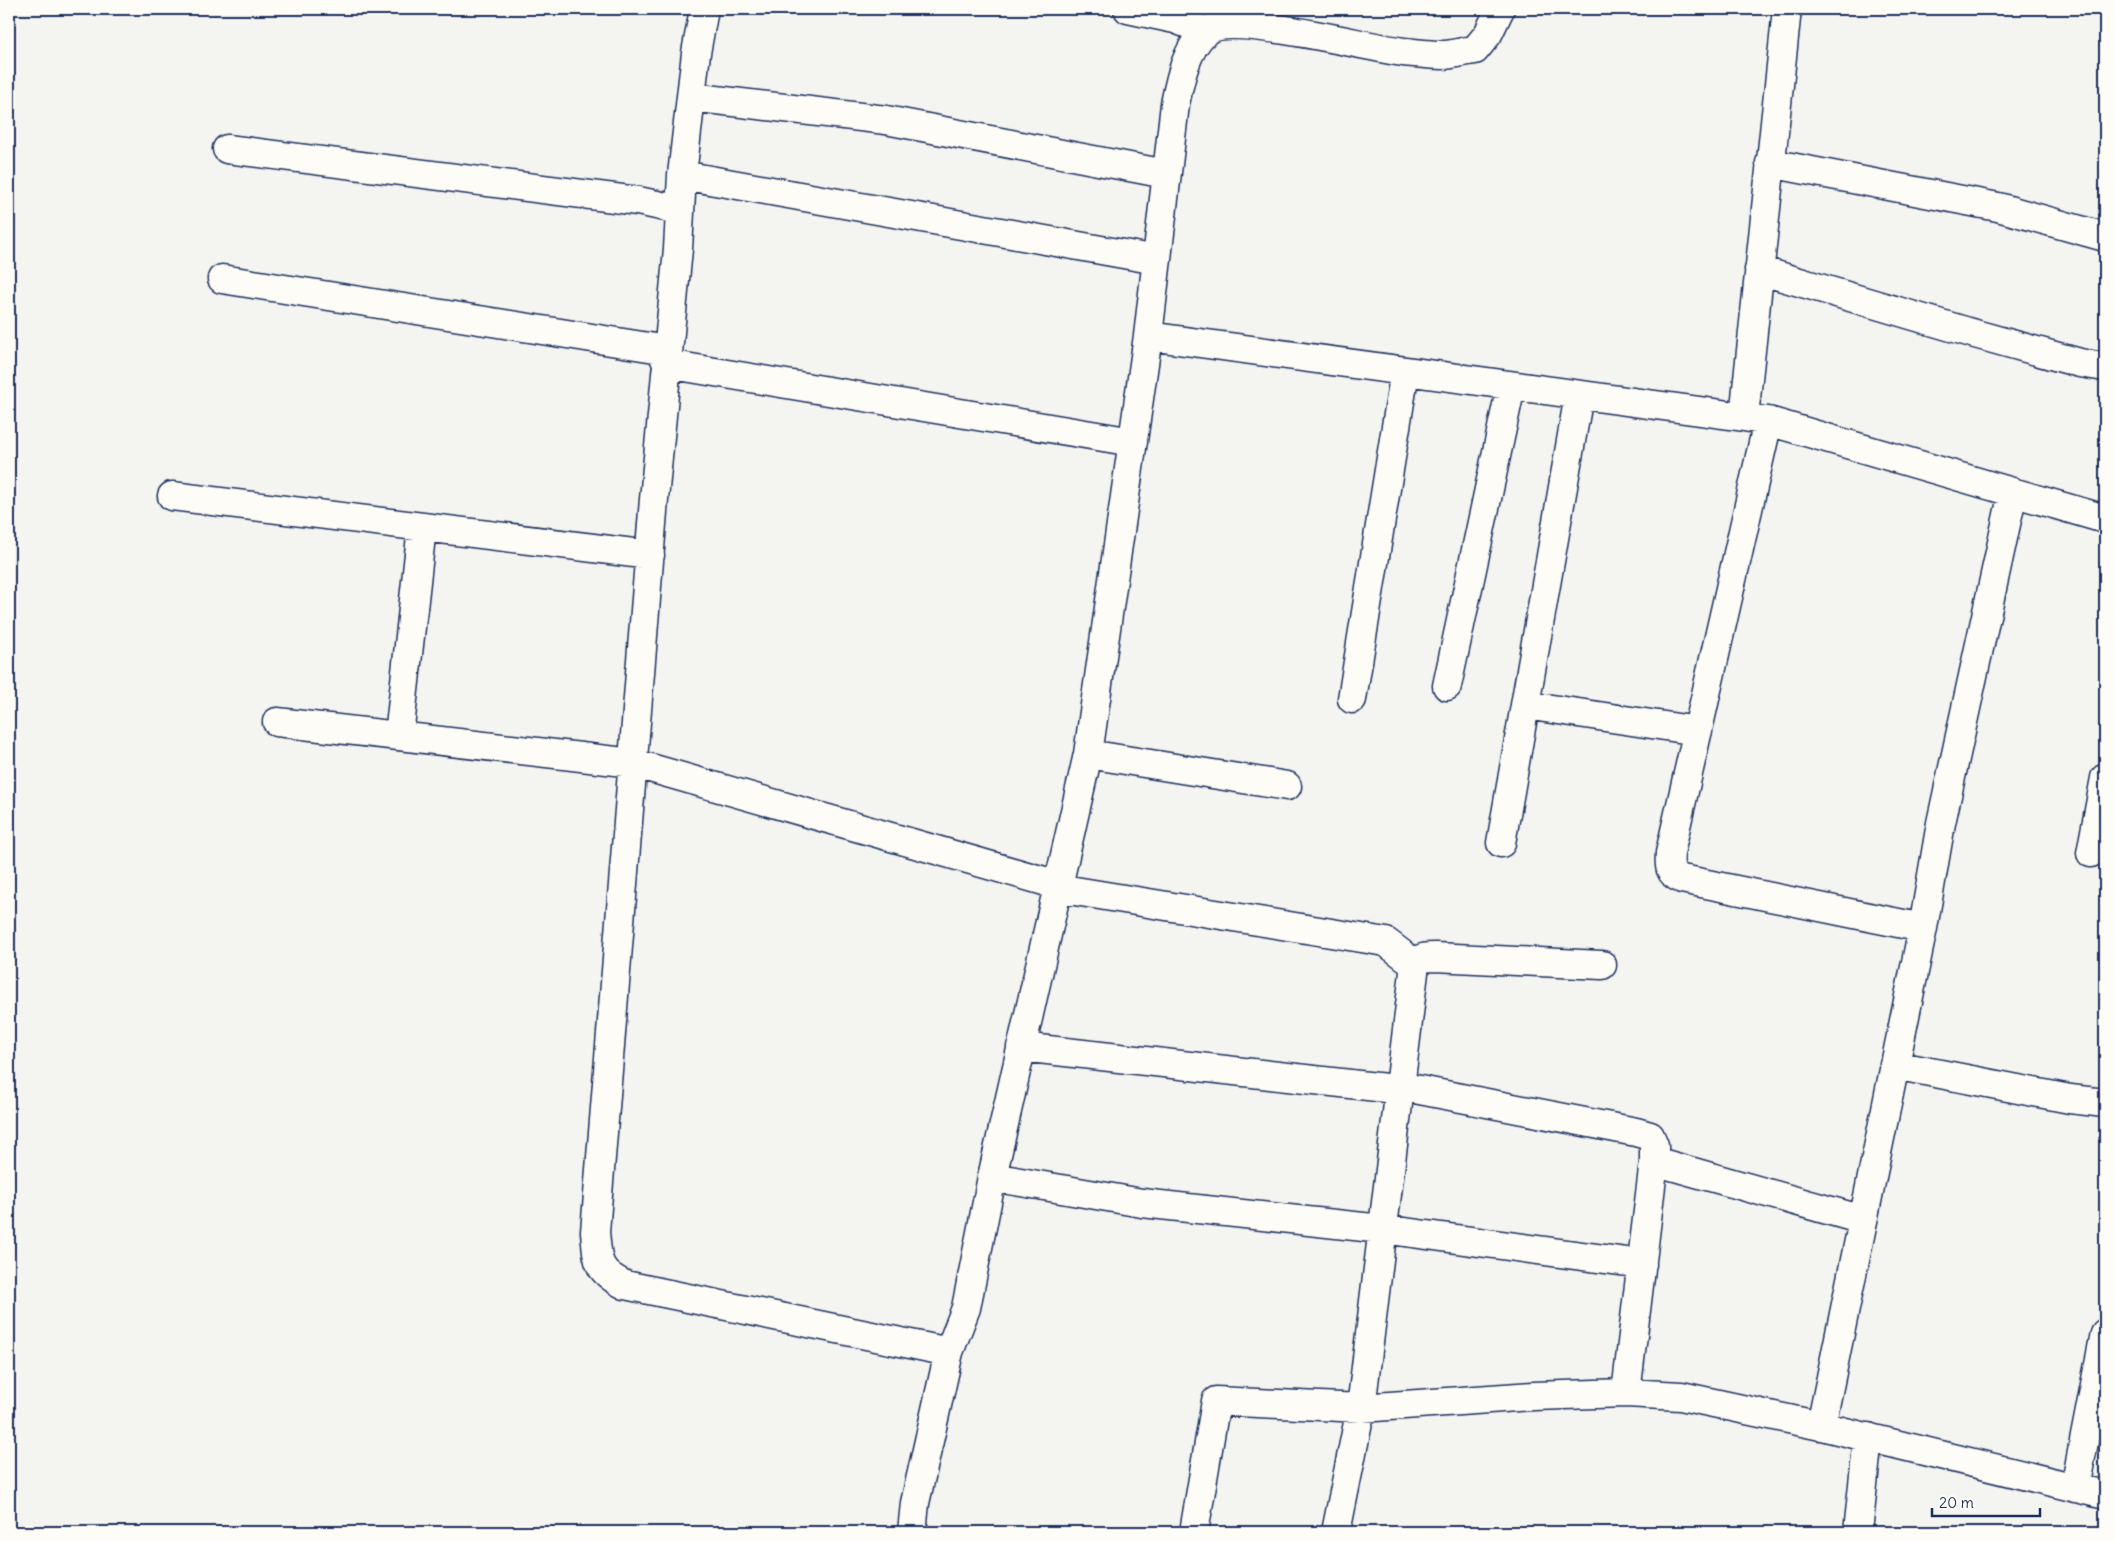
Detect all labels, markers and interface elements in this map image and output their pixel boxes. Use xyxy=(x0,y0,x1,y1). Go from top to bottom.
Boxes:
scale bar xyxy=(1932,1486,2039,1518)
text: 20 m xyxy=(1939,1493,1974,1512)

